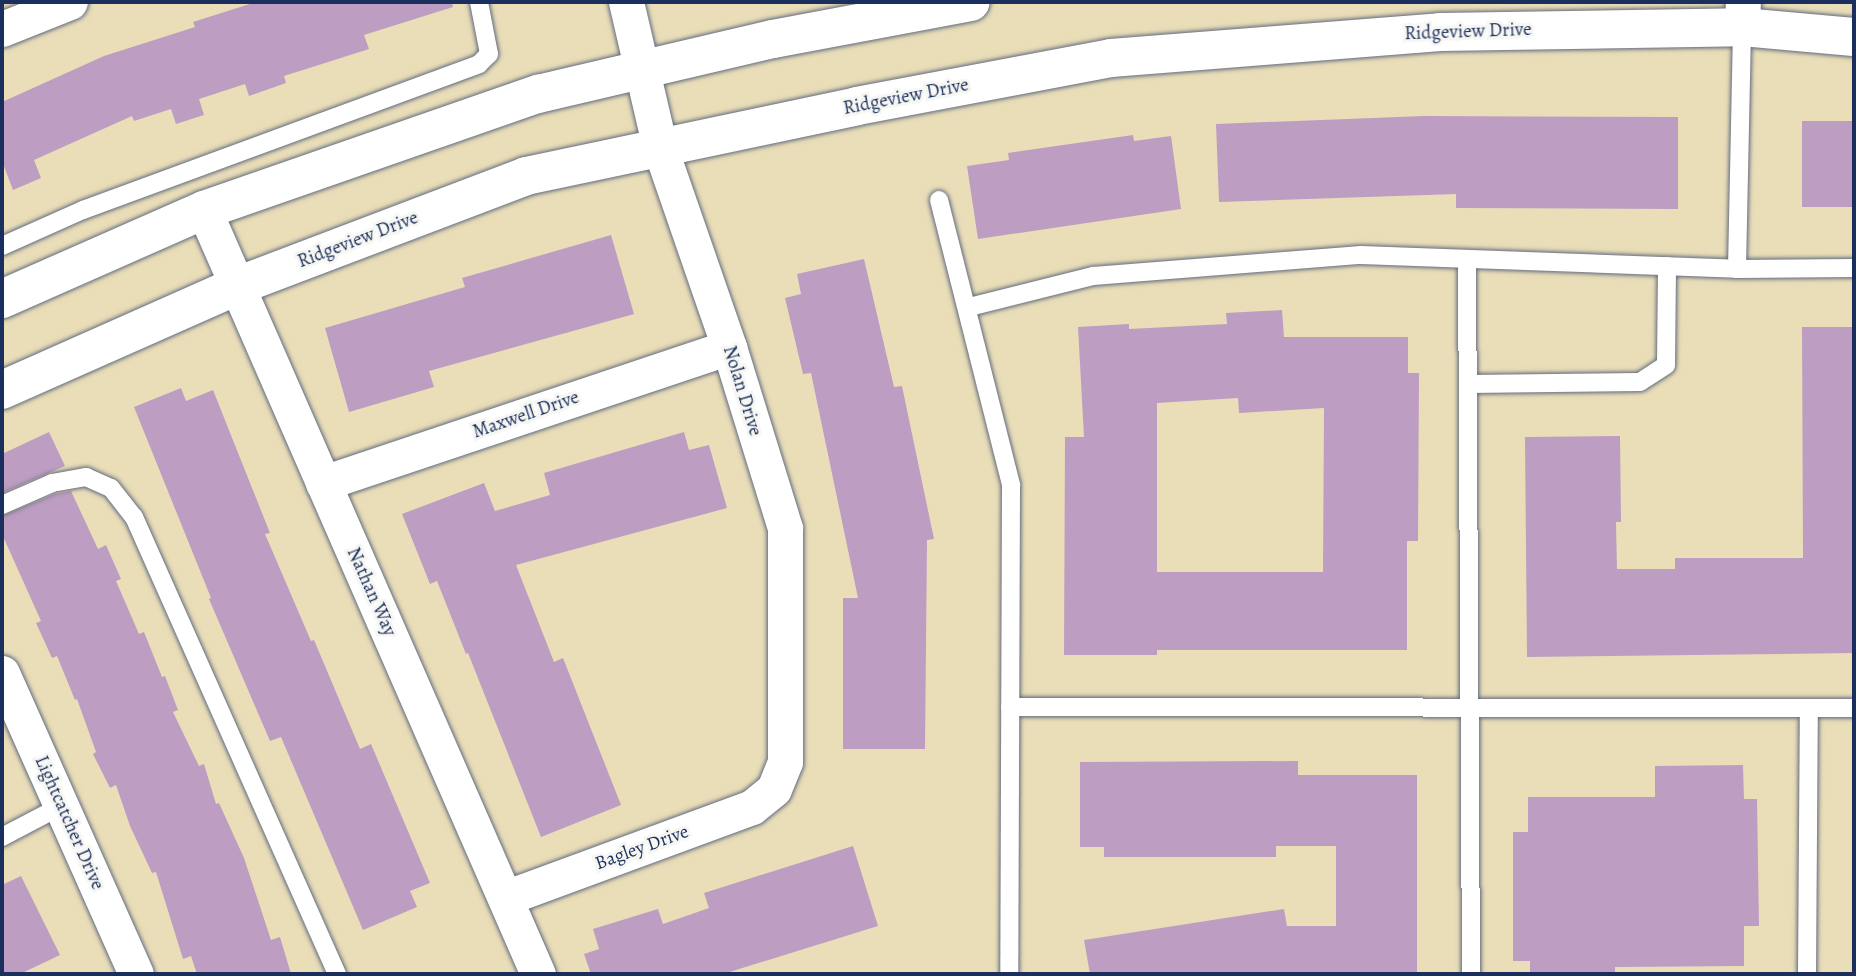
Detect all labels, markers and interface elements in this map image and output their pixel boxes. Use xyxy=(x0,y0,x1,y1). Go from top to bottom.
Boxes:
street label: Ridgeview Drive xyxy=(1404,18,1532,46)
street label: Ridgeview Drive xyxy=(841,74,971,120)
street label: Ridgeview Drive xyxy=(295,207,421,273)
street label: Nolan Drive xyxy=(717,343,767,439)
street label: Maxwell Drive xyxy=(470,386,582,444)
street label: Nathan Way xyxy=(341,544,401,640)
street label: Lightcatcher Drive xyxy=(29,752,109,894)
street label: Bagley Drive xyxy=(592,821,692,875)

